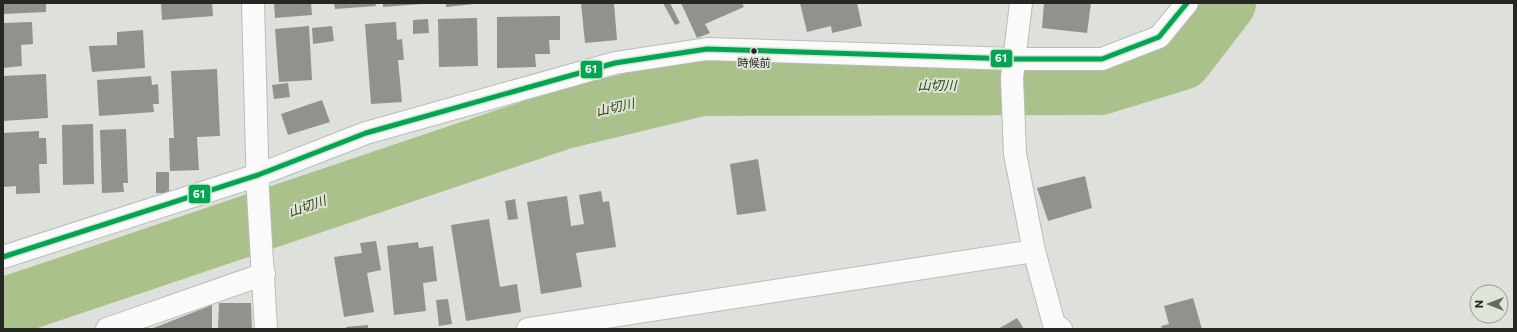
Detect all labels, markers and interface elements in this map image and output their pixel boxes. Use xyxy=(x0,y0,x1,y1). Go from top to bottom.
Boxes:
marker: 時候前 xyxy=(749,46,759,56)
line badge: 61 xyxy=(990,49,1013,68)
text: 61 xyxy=(995,51,1007,64)
place label: 時候前 xyxy=(738,56,771,69)
line badge: 61 xyxy=(580,60,603,79)
text: 61 xyxy=(585,62,597,75)
water label: 山切川 xyxy=(917,77,958,93)
water label: 山切川 xyxy=(594,94,638,119)
line badge: 61 xyxy=(188,184,211,204)
text: 61 xyxy=(193,187,205,200)
water label: 山切川 xyxy=(286,191,330,220)
north arrow xyxy=(1469,284,1509,324)
text: N xyxy=(1472,300,1485,308)

